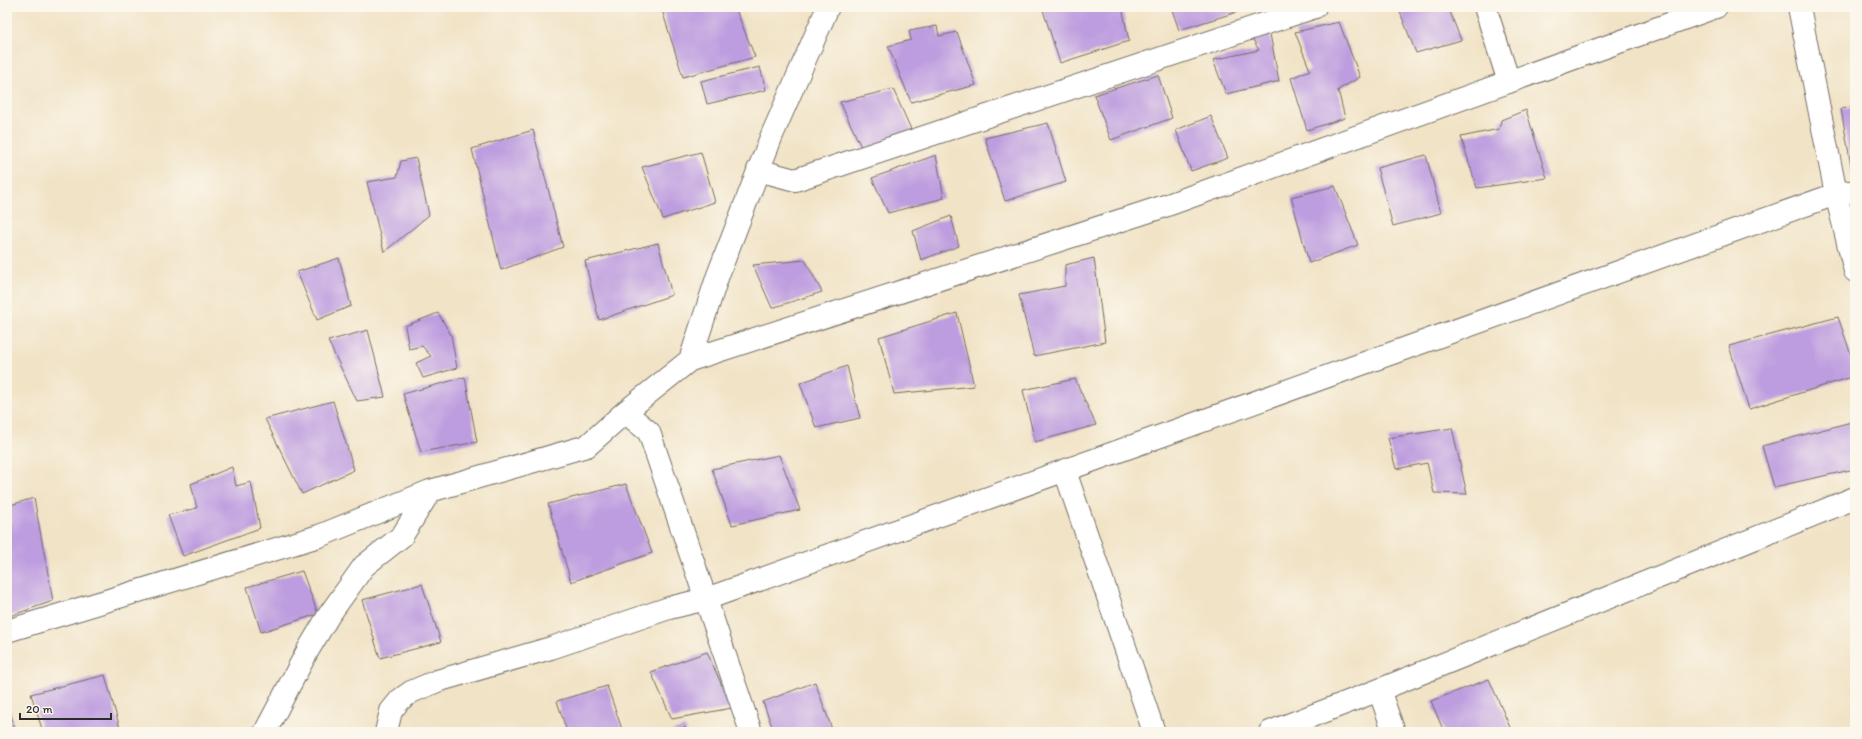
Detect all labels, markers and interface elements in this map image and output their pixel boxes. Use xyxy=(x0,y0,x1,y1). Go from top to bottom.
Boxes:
scale bar xyxy=(20,695,111,721)
text: 20 m xyxy=(26,702,53,716)

